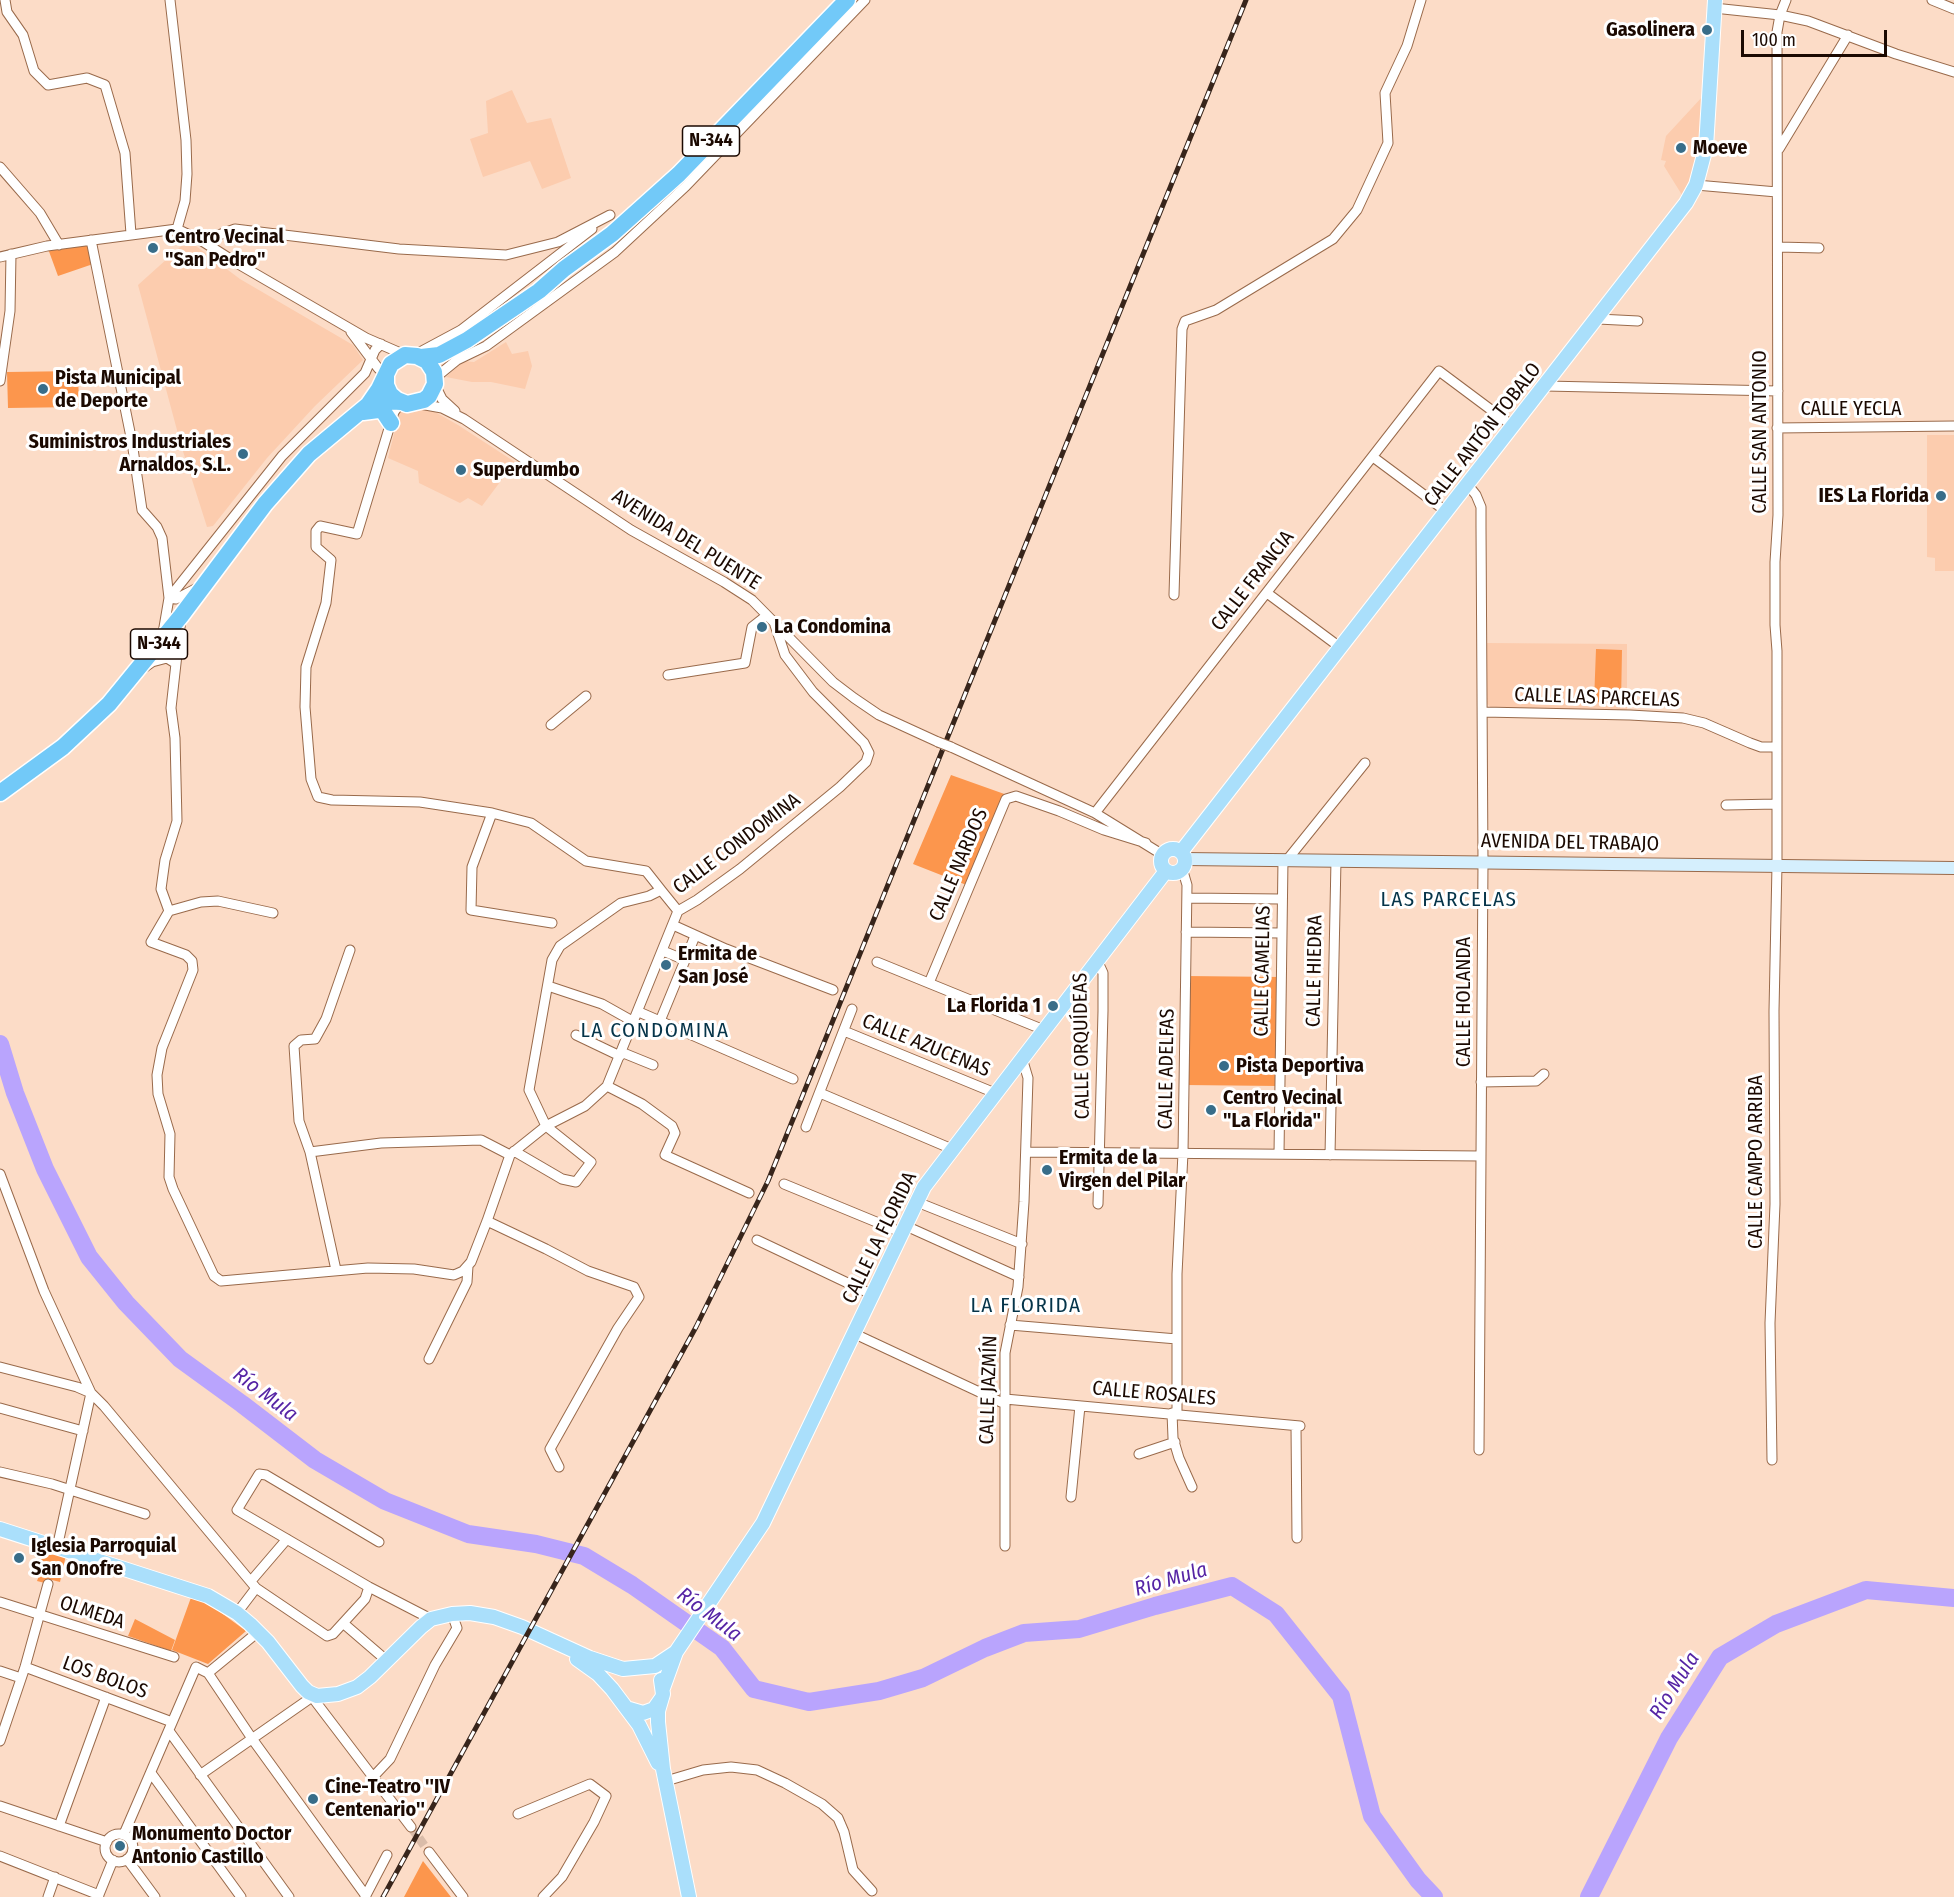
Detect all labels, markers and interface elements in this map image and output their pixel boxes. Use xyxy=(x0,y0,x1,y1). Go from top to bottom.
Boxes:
place label: Gasolinera xyxy=(1606,18,1695,42)
scale bar xyxy=(1744,18,1890,56)
marker: Gasolinera xyxy=(1700,23,1714,37)
text: 100 m xyxy=(1752,29,1796,51)
road number: N-344 xyxy=(682,126,740,156)
place label: Moeve xyxy=(1693,136,1747,160)
marker: Moeve xyxy=(1674,141,1688,155)
place label: Centro Vecinal "San Pedro" xyxy=(165,225,284,272)
marker: Centro Vecinal "San Pedro" xyxy=(146,241,160,255)
street label: CALLE SAN ANTONIO xyxy=(1748,350,1772,514)
street label: CALLE ANTÓN TOBALO xyxy=(1419,358,1547,512)
place label: Pista Municipal de Deporte xyxy=(55,366,181,413)
marker: Pista Municipal de Deporte xyxy=(36,382,50,396)
street label: CALLE YECLA xyxy=(1800,397,1902,421)
place label: Suministros Industriales Arnaldos, S.L. xyxy=(29,430,231,477)
marker: Suministros Industriales Arnaldos, S.L. xyxy=(236,447,250,461)
place label: Superdumbo xyxy=(473,458,580,482)
marker: Superdumbo xyxy=(454,463,468,477)
place label: IES La Florida xyxy=(1819,484,1929,508)
street label: AVENIDA DEL PUENTE xyxy=(607,485,765,595)
marker: IES La Florida xyxy=(1934,489,1948,503)
street label: CALLE FRANCIA xyxy=(1206,526,1300,636)
place label: La Condomina xyxy=(774,615,891,639)
marker: La Condomina xyxy=(755,620,769,634)
road number: N-344 xyxy=(130,629,188,659)
street label: CALLE LAS PARCELAS xyxy=(1514,683,1680,713)
street label: CALLE CONDOMINA xyxy=(669,788,805,900)
street label: CALLE NARDOS xyxy=(924,805,994,925)
street label: AVENIDA DEL TRABAJO xyxy=(1481,829,1659,857)
district label: LAS PARCELAS xyxy=(1380,887,1518,913)
street label: CALLE CAMELIAS xyxy=(1250,905,1276,1037)
street label: CALLE HIEDRA xyxy=(1302,915,1328,1027)
street label: CALLE HOLANDA xyxy=(1452,937,1476,1067)
place label: Ermita de San José xyxy=(678,942,757,989)
marker: Ermita de San José xyxy=(659,958,673,972)
street label: CALLE ORQUÍDEAS xyxy=(1069,972,1095,1120)
place label: La Florida 1 xyxy=(947,994,1041,1018)
marker: La Florida 1 xyxy=(1046,999,1060,1013)
street label: CALLE ADELFAS xyxy=(1154,1008,1180,1130)
street label: CALLE AZUCENAS xyxy=(858,1009,994,1083)
district label: LA CONDOMINA xyxy=(581,1018,729,1044)
place label: Pista Deportiva xyxy=(1236,1054,1364,1078)
marker: Pista Deportiva xyxy=(1217,1059,1231,1073)
street label: CALLE CAMPO ARRIBA xyxy=(1744,1075,1768,1249)
place label: Centro Vecinal "La Florida" xyxy=(1223,1086,1342,1133)
marker: Centro Vecinal "La Florida" xyxy=(1204,1103,1218,1117)
place label: Ermita de la Virgen del Pilar xyxy=(1059,1146,1185,1193)
marker: Ermita de la Virgen del Pilar xyxy=(1040,1163,1054,1177)
street label: CALLE LA FLORIDA xyxy=(838,1168,922,1308)
district label: LA FLORIDA xyxy=(970,1293,1082,1319)
street label: CALLE JAZMÍN xyxy=(975,1335,1003,1445)
water label: Río Mula xyxy=(228,1363,302,1427)
street label: CALLE ROSALES xyxy=(1091,1377,1217,1411)
place label: Iglesia Parroquial San Onofre xyxy=(31,1534,176,1581)
marker: Iglesia Parroquial San Onofre xyxy=(12,1551,26,1565)
water label: Río Mula xyxy=(1132,1558,1210,1602)
water label: Río Mula xyxy=(672,1583,746,1647)
street label: OLMEDA xyxy=(57,1591,127,1635)
water label: Río Mula xyxy=(1645,1648,1705,1724)
street label: LOS BOLOS xyxy=(59,1651,151,1705)
place label: Cine-Teatro ''IV Centenario'' xyxy=(325,1775,450,1822)
marker: Cine-Teatro ''IV Centenario'' xyxy=(306,1792,320,1806)
place label: Monumento Doctor Antonio Castillo xyxy=(132,1822,291,1869)
marker: Monumento Doctor Antonio Castillo xyxy=(113,1839,127,1853)

